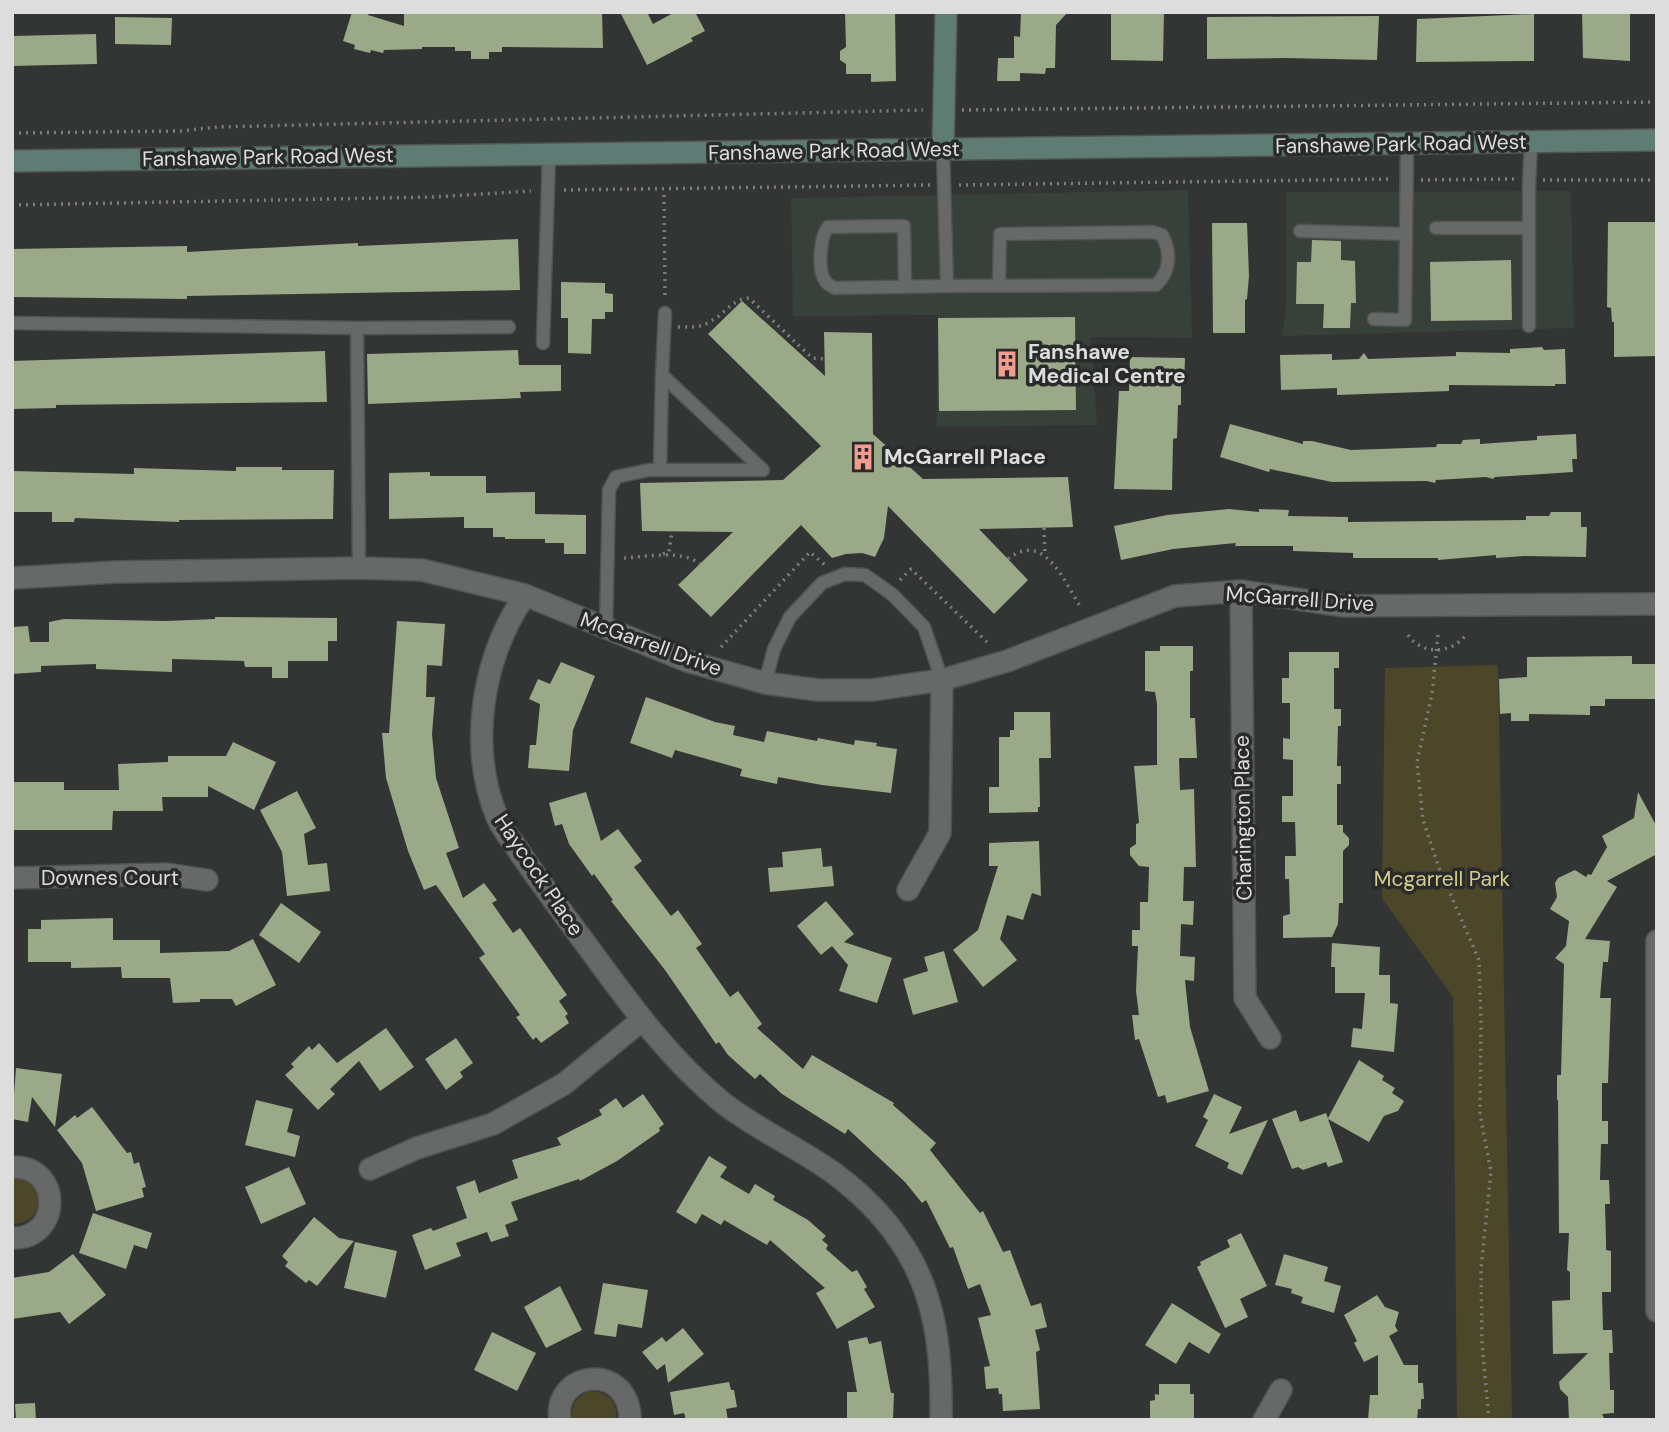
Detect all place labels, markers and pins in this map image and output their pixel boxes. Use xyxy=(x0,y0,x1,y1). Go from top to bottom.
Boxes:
place label: Fanshawe Medical Centre xyxy=(1028,338,1186,390)
building icon: Fanshawe Medical Centre xyxy=(992,349,1022,379)
building icon: McGarrell Place xyxy=(848,442,878,472)
place label: McGarrell Place xyxy=(884,443,1046,471)

